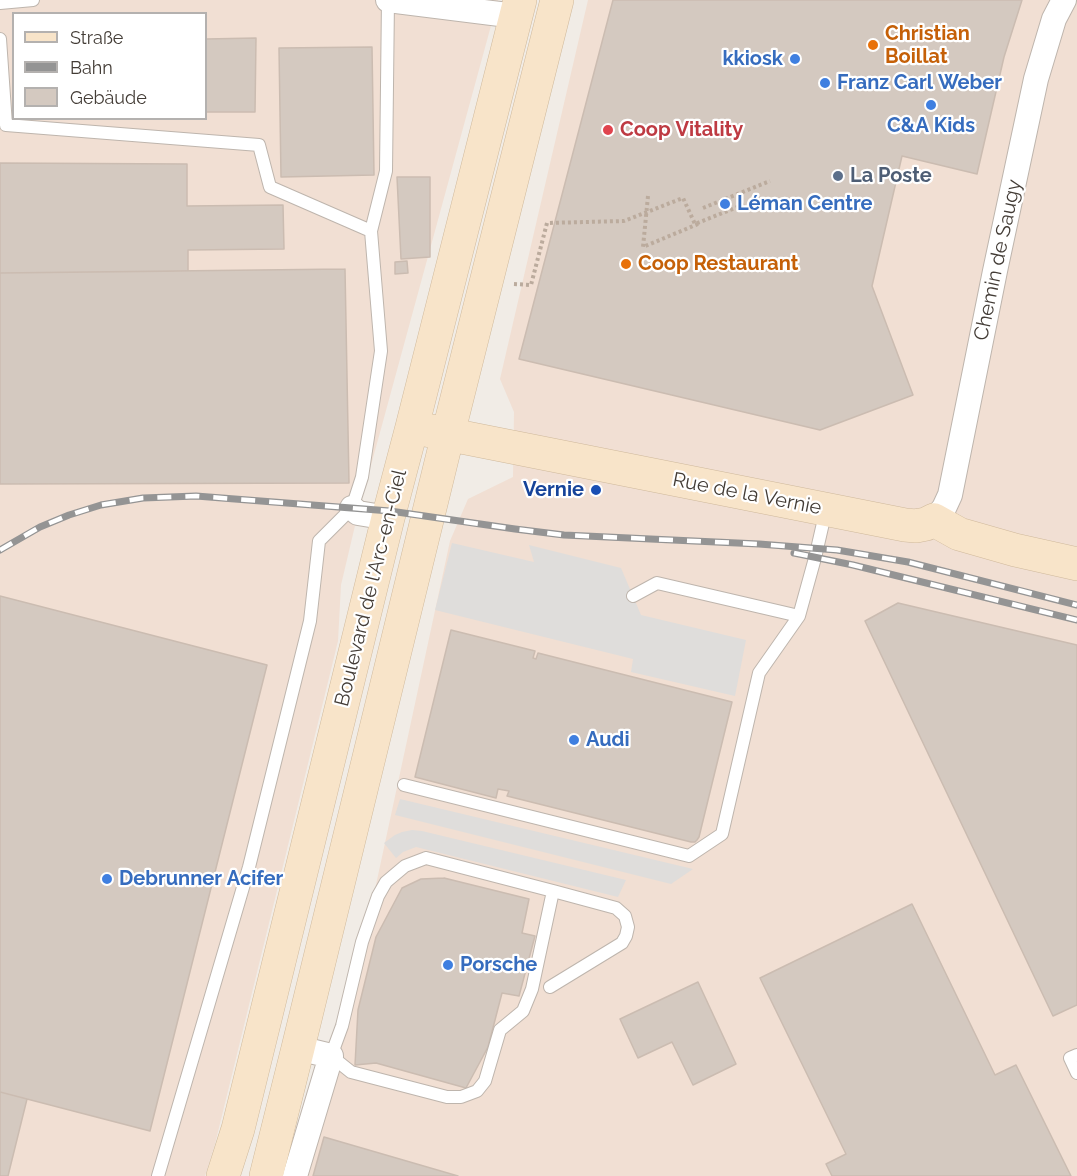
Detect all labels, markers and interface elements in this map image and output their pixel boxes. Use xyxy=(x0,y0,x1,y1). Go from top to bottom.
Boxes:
legend xyxy=(12,12,207,120)
place label: Christian Boillat xyxy=(885,22,970,69)
text: Straße xyxy=(70,27,123,48)
marker: Christian Boillat xyxy=(866,38,880,52)
place label: kkiosk xyxy=(722,47,783,71)
marker: kkiosk xyxy=(788,52,802,66)
text: Bahn xyxy=(70,57,113,78)
place label: Franz Carl Weber xyxy=(837,71,1002,95)
marker: Franz Carl Weber xyxy=(818,76,832,90)
text: Gebäude xyxy=(70,87,147,108)
marker: C&A Kids xyxy=(924,98,938,112)
place label: C&A Kids xyxy=(887,114,975,138)
place label: Coop Vitality xyxy=(620,118,743,142)
marker: Coop Vitality xyxy=(601,123,615,137)
place label: La Poste xyxy=(850,164,932,188)
marker: La Poste xyxy=(831,169,845,183)
street label: Chemin de Saugy xyxy=(969,177,1027,343)
place label: Léman Centre xyxy=(737,192,873,216)
marker: Léman Centre xyxy=(718,197,732,211)
place label: Coop Restaurant xyxy=(638,252,799,276)
marker: Coop Restaurant xyxy=(619,257,633,271)
street label: Boulevard de l'Arc-en-Ciel xyxy=(330,467,412,709)
street label: Rue de la Vernie xyxy=(671,468,823,520)
place label: Vernie xyxy=(523,478,584,502)
marker: Vernie xyxy=(589,483,603,497)
place label: Audi xyxy=(586,728,630,752)
marker: Audi xyxy=(567,733,581,747)
place label: Debrunner Acifer xyxy=(119,867,283,891)
marker: Debrunner Acifer xyxy=(100,872,114,886)
place label: Porsche xyxy=(460,953,537,977)
marker: Porsche xyxy=(441,958,455,972)

